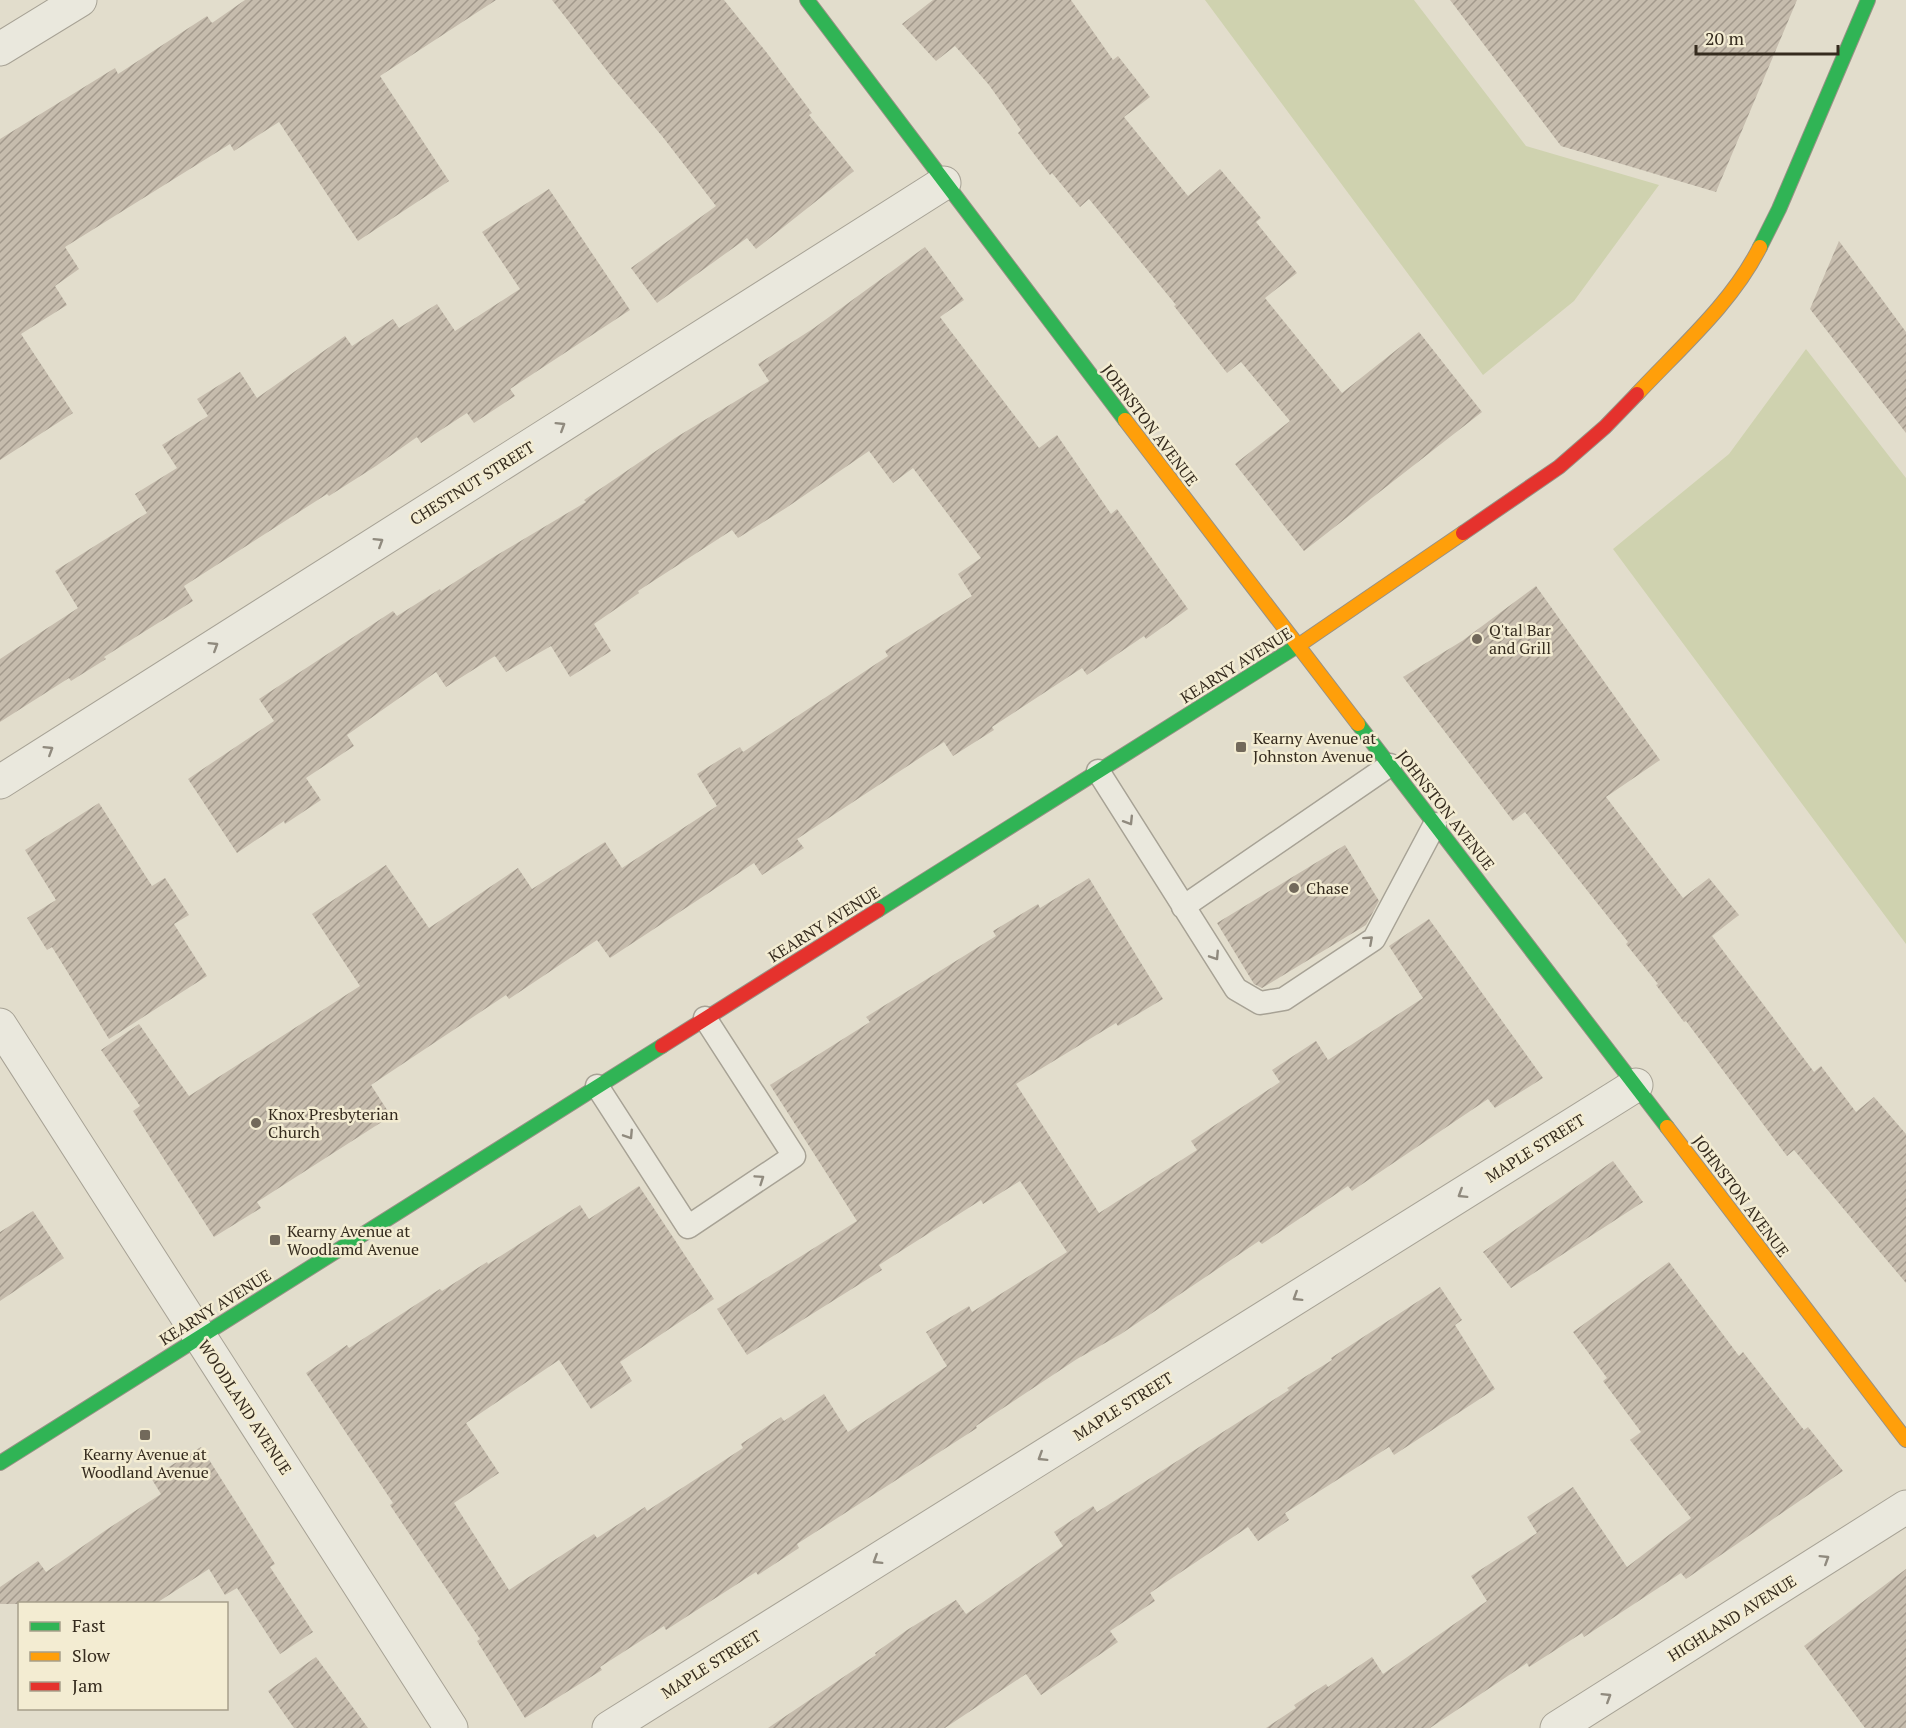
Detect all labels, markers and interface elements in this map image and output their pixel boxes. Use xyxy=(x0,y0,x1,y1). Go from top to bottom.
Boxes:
scale bar xyxy=(1696,18,1838,56)
text: 20 m xyxy=(1705,26,1745,50)
street label: JOHNSTON AVENUE xyxy=(1097,360,1203,490)
one-way arrow xyxy=(554,422,565,433)
street label: CHESTNUT STREET xyxy=(405,436,539,530)
one-way arrow xyxy=(373,537,383,549)
place label: Q'tal Bar and Grill xyxy=(1489,619,1552,659)
street label: KEARNY AVENUE xyxy=(1176,622,1296,708)
marker: Q'tal Bar and Grill xyxy=(1470,632,1484,646)
one-way arrow xyxy=(207,642,218,653)
place label: Kearny Avenue at Johnston Avenue xyxy=(1253,727,1376,767)
marker: Kearny Avenue at Johnston Avenue xyxy=(1234,740,1248,754)
street label: JOHNSTON AVENUE xyxy=(1392,745,1500,875)
one-way arrow xyxy=(43,747,54,758)
one-way arrow xyxy=(1122,814,1133,825)
place label: Chase xyxy=(1306,877,1349,899)
street label: KEARNY AVENUE xyxy=(764,881,884,967)
marker: Chase xyxy=(1287,881,1301,895)
one-way arrow xyxy=(1362,936,1373,947)
one-way arrow xyxy=(1207,950,1219,960)
place label: Knox Presbyterian Church xyxy=(268,1103,399,1143)
street label: MAPLE STREET xyxy=(1481,1109,1589,1187)
marker: Knox Presbyterian Church xyxy=(249,1116,263,1130)
one-way arrow xyxy=(621,1129,632,1140)
street label: JOHNSTON AVENUE xyxy=(1688,1131,1794,1261)
one-way arrow xyxy=(753,1175,764,1186)
one-way arrow xyxy=(1458,1186,1468,1198)
place label: Kearny Avenue at Woodlamd Avenue xyxy=(287,1220,419,1260)
marker: Kearny Avenue at Woodlamd Avenue xyxy=(268,1233,282,1247)
street label: KEARNY AVENUE xyxy=(155,1264,275,1350)
one-way arrow xyxy=(1292,1290,1303,1301)
street label: WOODLAND AVENUE xyxy=(193,1335,297,1479)
street label: MAPLE STREET xyxy=(1069,1367,1177,1445)
marker: Kearny Avenue at Woodland Avenue xyxy=(138,1428,152,1442)
place label: Kearny Avenue at Woodland Avenue xyxy=(81,1443,209,1483)
one-way arrow xyxy=(1038,1449,1048,1461)
one-way arrow xyxy=(873,1553,883,1565)
one-way arrow xyxy=(1819,1554,1829,1566)
street label: HIGHLAND AVENUE xyxy=(1664,1570,1800,1666)
legend xyxy=(18,1602,228,1710)
text: Fast xyxy=(72,1613,106,1637)
street label: MAPLE STREET xyxy=(657,1625,765,1703)
text: Slow xyxy=(72,1643,111,1667)
text: Jam xyxy=(72,1673,103,1697)
one-way arrow xyxy=(1601,1692,1611,1704)

